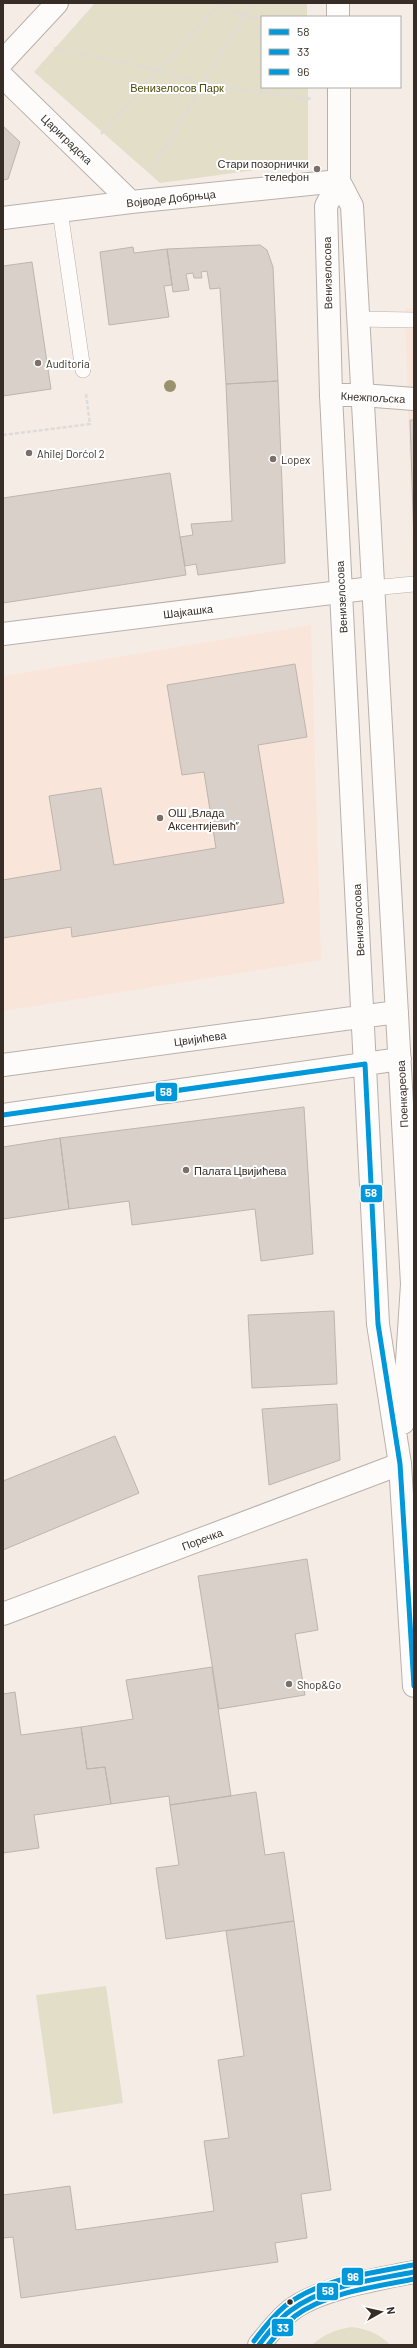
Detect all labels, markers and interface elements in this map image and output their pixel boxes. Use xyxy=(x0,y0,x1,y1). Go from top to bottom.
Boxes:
legend xyxy=(261,16,401,88)
text: 58 xyxy=(297,24,309,38)
text: 33 xyxy=(297,44,309,58)
text: 96 xyxy=(297,64,309,78)
park label: Венизелосов Парк xyxy=(130,81,224,94)
street label: Цариградска xyxy=(39,111,96,167)
place label: Стари позорнички телефон xyxy=(218,157,309,183)
marker: Стари позорнички телефон xyxy=(312,164,322,174)
street label: Војводе Добрњца xyxy=(126,187,217,209)
street label: Венизелосова xyxy=(320,236,334,309)
place label: Auditoria xyxy=(46,357,90,370)
marker: Auditoria xyxy=(33,358,43,368)
street label: Кнежпољска xyxy=(340,389,406,405)
place label: Ahilej Dorćol 2 xyxy=(37,447,105,460)
marker: Ahilej Dorćol 2 xyxy=(24,448,34,458)
place label: Lopex xyxy=(281,453,310,466)
marker: Lopex xyxy=(268,454,278,464)
street label: Венизелосова xyxy=(333,560,349,634)
street label: Шајкашка xyxy=(162,601,214,620)
place label: ОШ „Влада Аксентијевић” xyxy=(168,806,239,832)
marker: ОШ „Влада Аксентијевић” xyxy=(155,813,165,823)
street label: Венизелосова xyxy=(350,883,366,957)
street label: Цвијићева xyxy=(173,1028,228,1048)
street label: Поенкареова xyxy=(394,1059,410,1128)
line badge: 58 xyxy=(155,1082,178,1102)
text: 58 xyxy=(160,1085,172,1098)
place label: Палата Цвијићева xyxy=(194,1164,287,1177)
marker: Палата Цвијићева xyxy=(181,1165,191,1175)
line badge: 58 xyxy=(360,1184,383,1203)
text: 58 xyxy=(365,1186,377,1199)
street label: Поречка xyxy=(180,1525,225,1553)
place label: Shop&Go xyxy=(297,1678,341,1691)
marker: Shop&Go xyxy=(284,1679,294,1689)
line badge: 96 xyxy=(341,2267,364,2286)
text: 96 xyxy=(347,2270,359,2283)
line badge: 58 xyxy=(316,2282,339,2301)
text: 58 xyxy=(322,2284,334,2297)
north arrow xyxy=(361,2292,401,2332)
unlabelled marker xyxy=(285,2297,295,2307)
text: N xyxy=(384,2306,398,2315)
line badge: 33 xyxy=(271,2318,294,2337)
text: 33 xyxy=(277,2321,289,2334)

